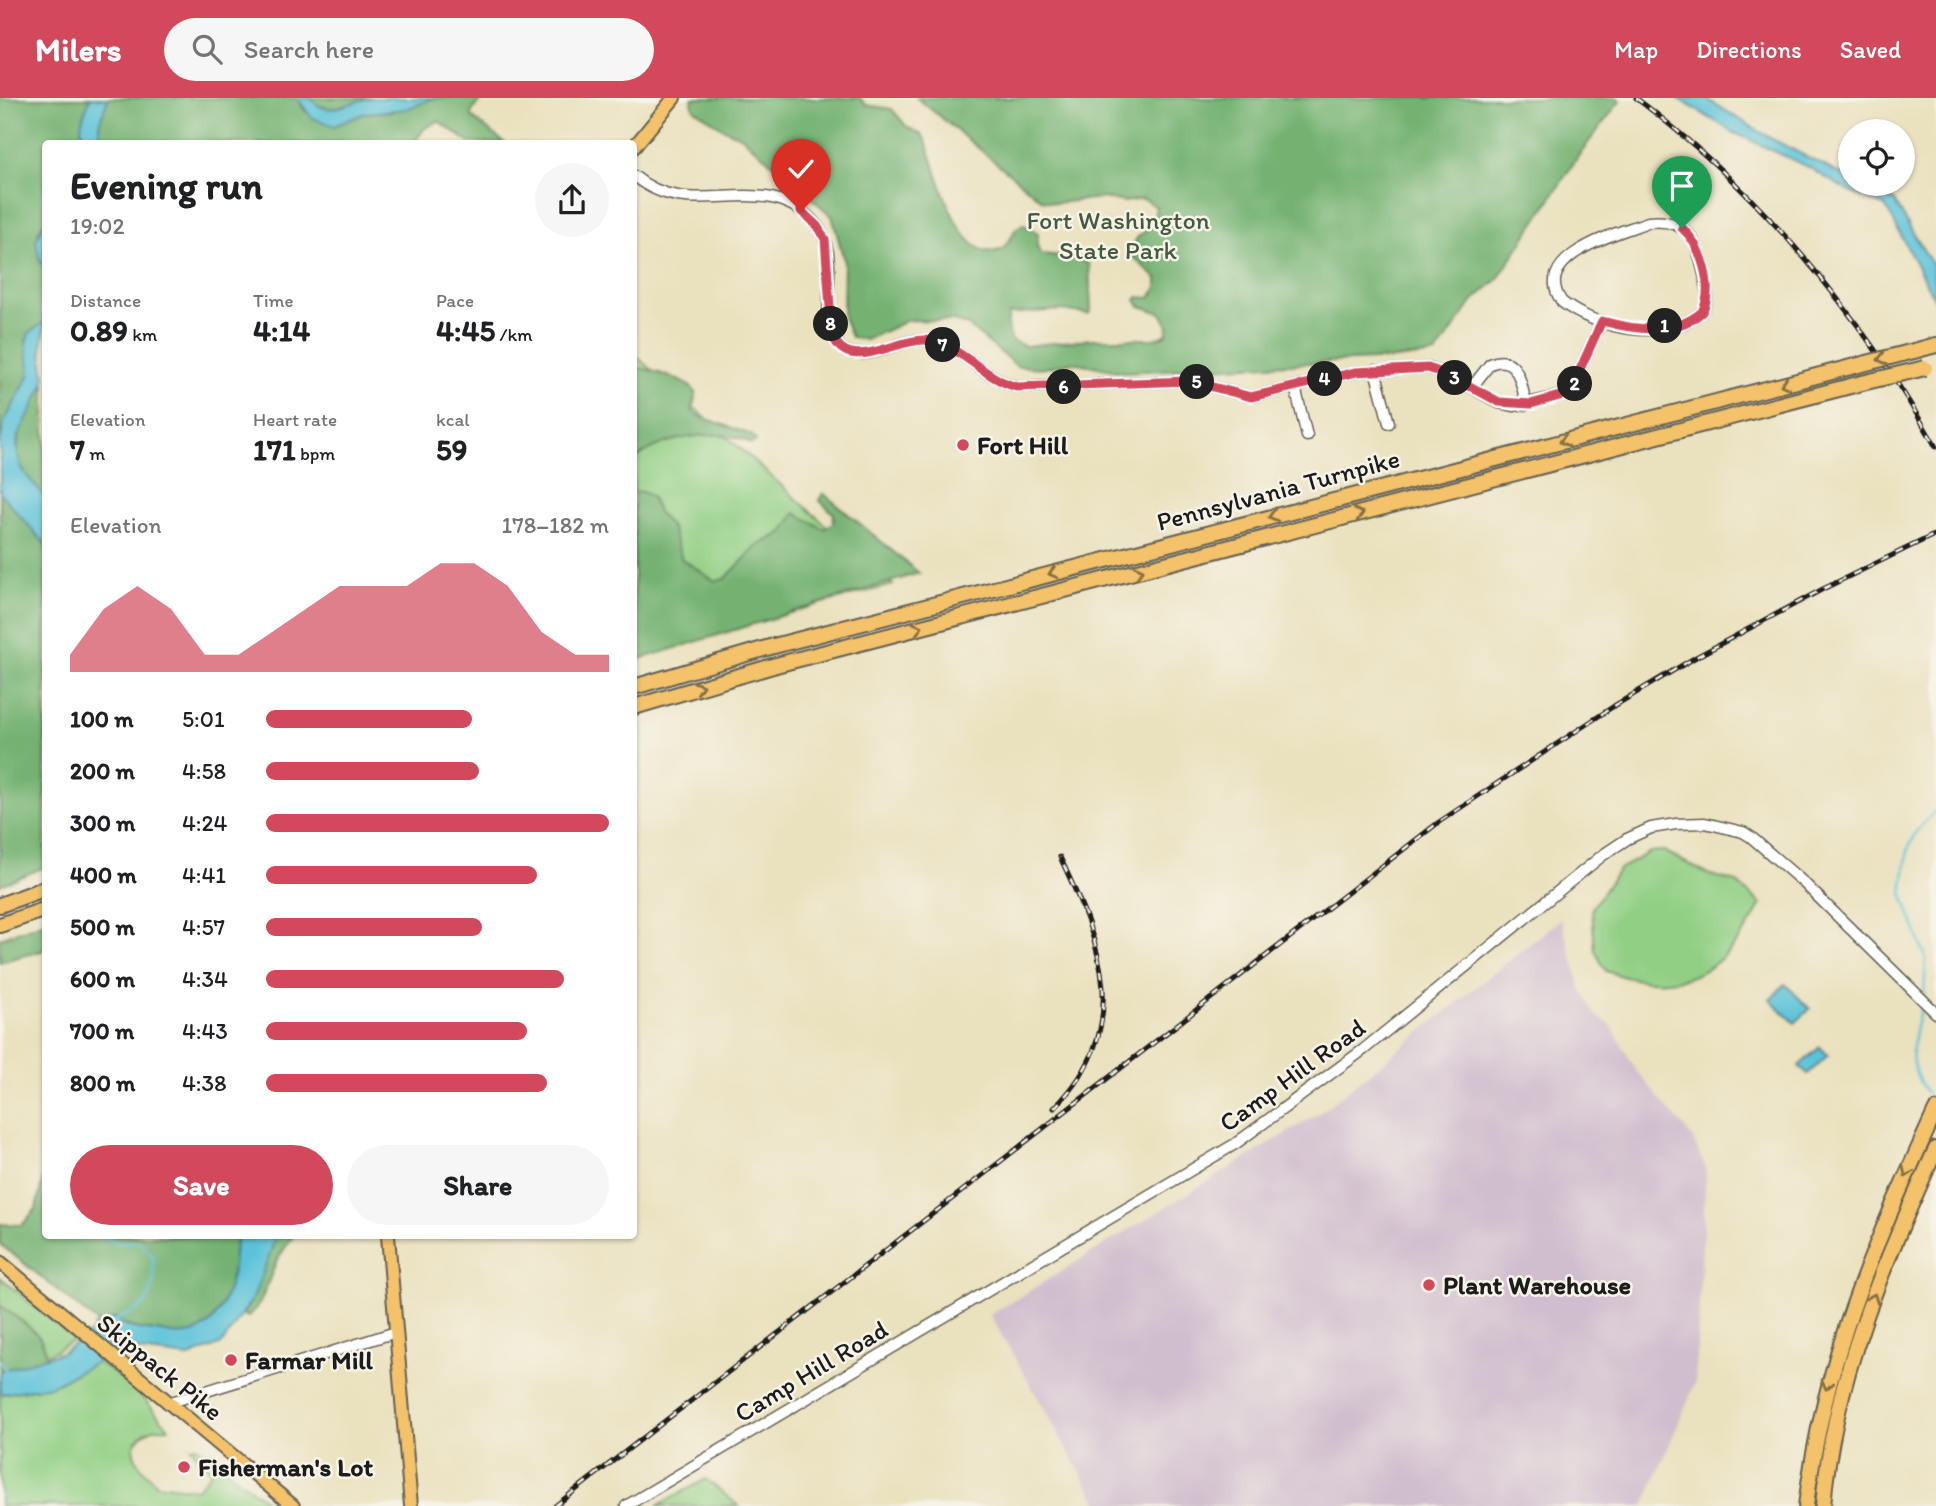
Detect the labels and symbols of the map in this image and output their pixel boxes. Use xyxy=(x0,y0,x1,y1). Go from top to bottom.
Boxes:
pin xyxy=(771,139,831,211)
pin xyxy=(1652,156,1712,228)
park label: Fort Washington State Park xyxy=(1026,204,1210,266)
pin: 8 xyxy=(814,306,848,342)
pin: 1 xyxy=(1648,308,1682,344)
pin: 7 xyxy=(926,328,960,362)
one-way arrow xyxy=(1877,351,1889,365)
pin: 3 xyxy=(1438,360,1472,396)
pin: 4 xyxy=(1308,362,1342,396)
pin: 5 xyxy=(1180,364,1214,400)
pin: 2 xyxy=(1558,366,1592,402)
pin: 6 xyxy=(1046,370,1082,404)
one-way arrow xyxy=(1779,376,1791,390)
place label: Fort Hill xyxy=(977,429,1069,461)
one-way arrow xyxy=(1559,433,1571,447)
marker: Fort Hill xyxy=(955,437,971,453)
street label: Pennsylvania Turnpike xyxy=(1153,442,1403,538)
one-way arrow xyxy=(1267,508,1279,522)
one-way arrow xyxy=(1353,508,1365,522)
one-way arrow xyxy=(1047,565,1059,579)
one-way arrow xyxy=(1133,565,1145,579)
one-way arrow xyxy=(912,621,924,636)
one-way arrow xyxy=(693,681,705,695)
street label: Camp Hill Road xyxy=(1213,1011,1371,1139)
one-way arrow xyxy=(1901,1165,1915,1177)
place label: Plant Warehouse xyxy=(1443,1269,1631,1301)
marker: Plant Warehouse xyxy=(1421,1277,1437,1293)
one-way arrow xyxy=(1865,1292,1879,1304)
street label: Skippack Pike xyxy=(91,1307,229,1427)
street label: Camp Hill Road xyxy=(729,1313,893,1429)
place label: Farmar Mill xyxy=(245,1344,374,1376)
marker: Farmar Mill xyxy=(223,1352,239,1368)
one-way arrow xyxy=(1821,1379,1835,1391)
place label: Fisherman's Lot xyxy=(198,1451,373,1483)
marker: Fisherman's Lot xyxy=(176,1459,192,1475)

